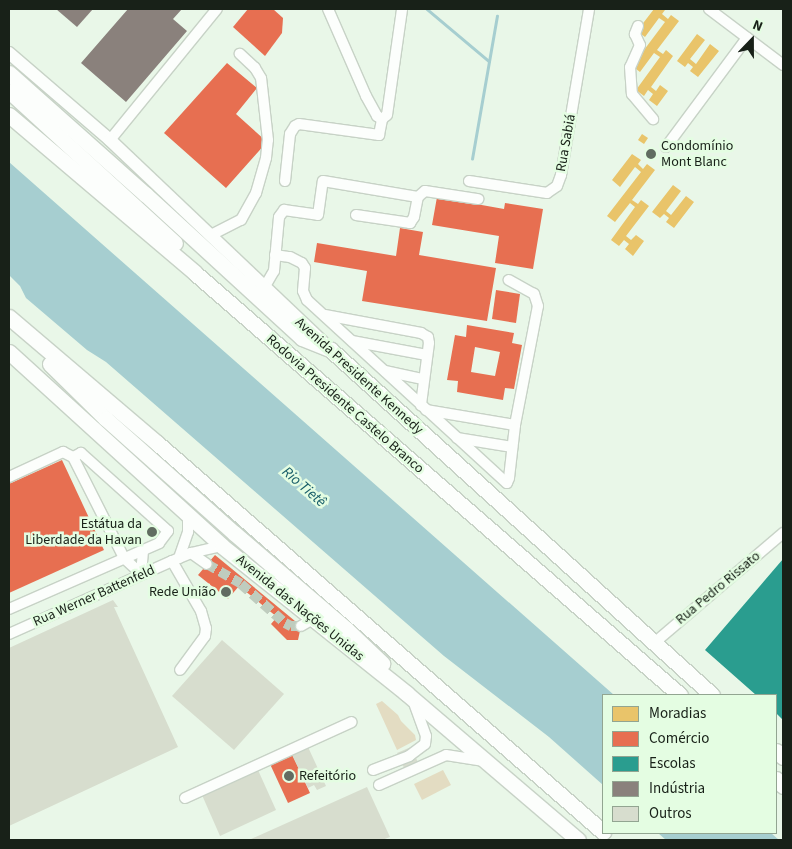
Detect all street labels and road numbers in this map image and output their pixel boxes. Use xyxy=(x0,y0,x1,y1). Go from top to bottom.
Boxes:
street label: Rua Sabiá xyxy=(553,113,579,173)
street label: Avenida Presidente Kennedy xyxy=(291,314,427,438)
street label: Rodovia Presidente Castelo Branco xyxy=(263,331,427,477)
street label: Rua Pedro Rissato xyxy=(672,548,764,628)
street label: Avenida das Nações Unidas xyxy=(233,551,367,665)
street label: Rua Werner Battenfeld xyxy=(31,562,157,630)

